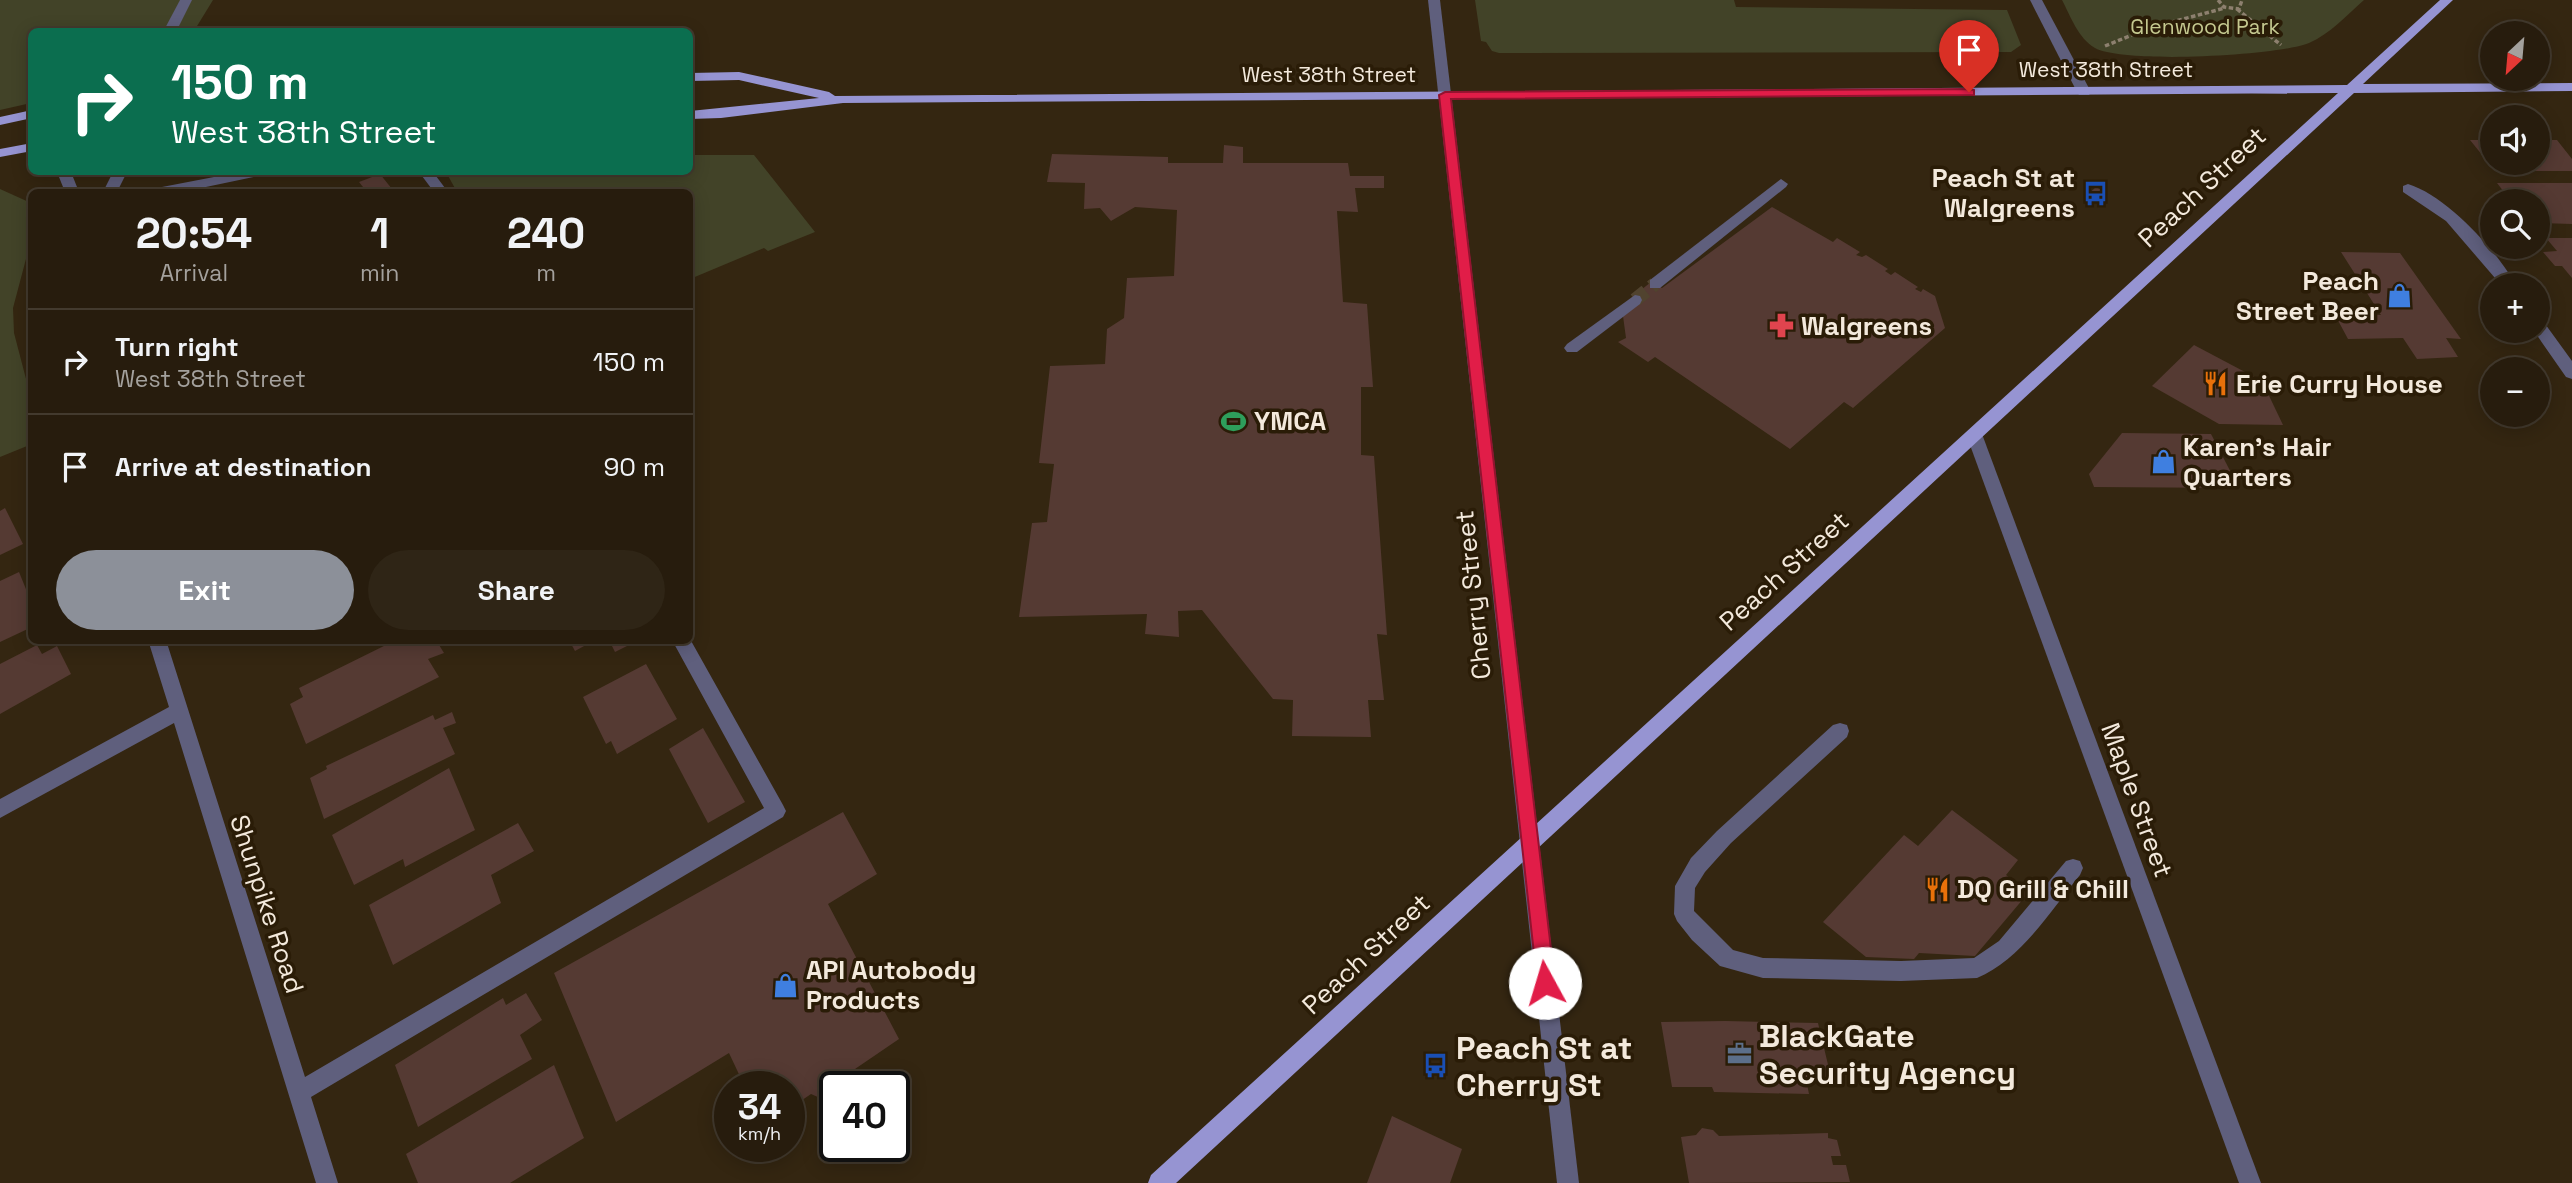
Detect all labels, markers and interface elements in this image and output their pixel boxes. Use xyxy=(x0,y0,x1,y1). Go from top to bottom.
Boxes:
park label: Glenwood Park xyxy=(2130,13,2280,40)
pin xyxy=(1939,20,1999,92)
north arrow xyxy=(2480,21,2550,91)
map controls xyxy=(2480,21,2550,427)
icon: arrive xyxy=(1950,31,1988,69)
text: 150 m xyxy=(171,51,309,113)
icon: right xyxy=(56,56,147,147)
street label: West 38th Street xyxy=(2019,56,2193,83)
street label: West 38th Street xyxy=(1242,61,1416,88)
button: sound xyxy=(2480,105,2550,175)
text: West 38th Street xyxy=(171,112,437,152)
street label: Peach Street xyxy=(2131,119,2273,255)
place label: Peach St at Walgreens xyxy=(1932,161,2075,225)
bus stop icon: Peach St at Walgreens xyxy=(2081,179,2109,207)
button: search xyxy=(2480,189,2550,259)
text: 20:54 xyxy=(136,207,252,260)
text: 1 xyxy=(370,207,389,260)
text: 240 xyxy=(507,207,585,260)
text: Arrival xyxy=(160,258,228,288)
text: min xyxy=(360,258,399,288)
text: m xyxy=(536,258,556,288)
place label: Peach Street Beer xyxy=(2236,264,2379,328)
button: + xyxy=(2480,273,2550,343)
shop icon: Peach Street Beer xyxy=(2385,282,2413,310)
place label: Walgreens xyxy=(1801,309,1932,343)
pharmacy icon: Walgreens xyxy=(1767,312,1795,340)
text: Turn right xyxy=(115,330,239,364)
icon: right xyxy=(56,343,94,381)
text: 150 m xyxy=(593,345,665,379)
button: − xyxy=(2480,357,2550,427)
text: West 38th Street xyxy=(115,364,306,394)
place label: Erie Curry House xyxy=(2236,367,2443,401)
restaurant icon: Erie Curry House xyxy=(2202,370,2230,398)
place label: YMCA xyxy=(1254,404,1327,438)
sports icon: YMCA xyxy=(1220,407,1248,435)
place label: Karen's Hair Quarters xyxy=(2183,430,2332,494)
icon: arrive xyxy=(56,448,94,486)
shop icon: Karen's Hair Quarters xyxy=(2149,448,2177,476)
text: Arrive at destination xyxy=(115,450,372,484)
text: 90 m xyxy=(603,450,665,484)
street label: Peach Street xyxy=(1712,504,1856,638)
street label: Cherry Street xyxy=(1447,509,1499,681)
button: Exit xyxy=(56,550,354,630)
button: Share xyxy=(368,550,665,630)
street label: Maple Street xyxy=(2093,718,2181,882)
street label: Shunpike Road xyxy=(222,810,312,998)
place label: DQ Grill & Chill xyxy=(1957,872,2129,906)
restaurant icon: DQ Grill & Chill xyxy=(1923,875,1951,903)
street label: Peach Street xyxy=(1295,886,1437,1022)
position arrow xyxy=(1508,946,1582,1020)
place label: API Autobody Products xyxy=(806,953,976,1017)
shop icon: API Autobody Products xyxy=(772,971,800,999)
place label: BlackGate Security Agency xyxy=(1759,1016,2016,1093)
place label: Peach St at Cherry St xyxy=(1456,1028,1632,1105)
office icon: BlackGate Security Agency xyxy=(1725,1040,1753,1068)
bus stop icon: Peach St at Cherry St xyxy=(1422,1052,1450,1080)
speed limit sign: 40 xyxy=(819,1071,910,1162)
text: 34 xyxy=(738,1085,781,1129)
text: km/h xyxy=(738,1122,781,1145)

